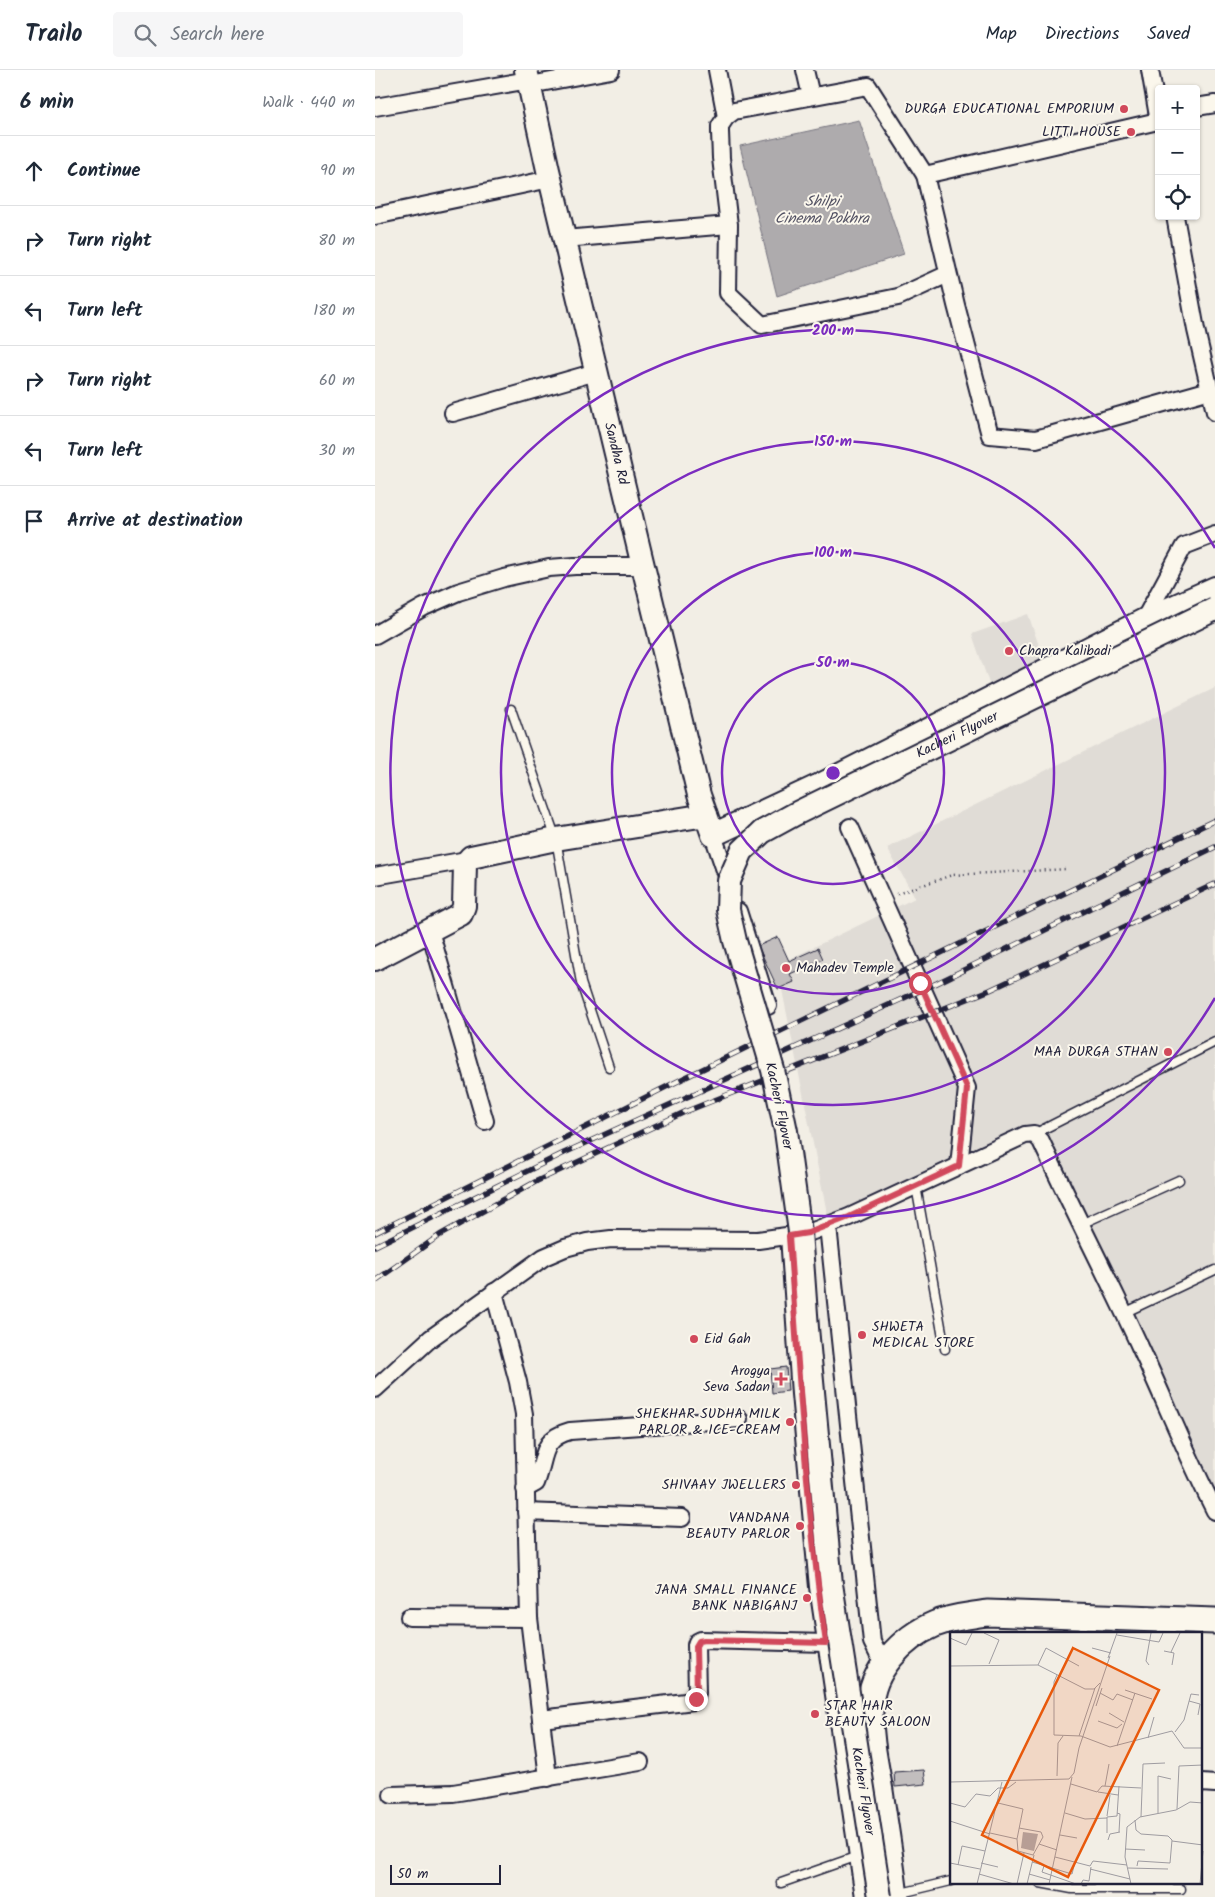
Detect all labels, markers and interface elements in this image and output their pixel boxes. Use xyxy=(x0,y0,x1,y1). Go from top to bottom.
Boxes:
search box xyxy=(113,12,463,57)
text: Trailo xyxy=(25,15,83,54)
text: Search here xyxy=(171,20,264,50)
text: Map xyxy=(985,20,1017,49)
text: Directions xyxy=(1045,20,1119,49)
text: Saved xyxy=(1147,20,1190,49)
icon: search xyxy=(131,21,159,49)
map controls xyxy=(1155,85,1200,220)
button: + xyxy=(1155,85,1200,130)
text: 6 min xyxy=(20,86,74,119)
text: Walk · 440 m xyxy=(262,90,355,115)
place label: DURGA EDUCATIONAL EMPORIUM xyxy=(904,98,1114,120)
marker: DURGA EDUCATIONAL EMPORIUM xyxy=(1118,103,1130,115)
place label: LITTI HOUSE xyxy=(1042,121,1122,143)
marker: LITTI HOUSE xyxy=(1125,126,1137,138)
button: − xyxy=(1155,130,1200,175)
text: Continue xyxy=(67,156,140,186)
icon: ahead xyxy=(20,157,48,185)
text: 90 m xyxy=(320,158,355,183)
button: locate xyxy=(1155,175,1200,220)
water label: Shilpi Cinema Pokhra xyxy=(775,190,870,231)
text: Turn right xyxy=(67,226,152,256)
icon: right xyxy=(20,227,48,255)
text: 80 m xyxy=(318,228,355,253)
text: Turn left xyxy=(67,296,142,326)
icon: left xyxy=(20,297,48,325)
text: 180 m xyxy=(313,298,355,323)
text: 200 m xyxy=(812,319,854,343)
text: Turn right xyxy=(67,366,152,396)
icon: right xyxy=(20,367,48,395)
text: 60 m xyxy=(319,368,355,393)
street label: Sandha Rd xyxy=(598,420,634,488)
text: 150 m xyxy=(814,430,852,454)
text: Turn left xyxy=(67,436,142,466)
icon: left xyxy=(20,437,48,465)
text: 30 m xyxy=(319,438,355,463)
text: Arrive at destination xyxy=(67,506,243,536)
icon: arrive xyxy=(20,507,48,535)
text: 100 m xyxy=(814,541,852,565)
place label: Chapra Kalibadi xyxy=(1019,640,1111,662)
marker: Chapra Kalibadi xyxy=(1003,645,1015,657)
text: 50 m xyxy=(815,651,850,675)
street label: Kacheri Flyover xyxy=(912,705,1003,764)
centre of rings xyxy=(824,764,842,782)
place label: Mahadev Temple xyxy=(796,957,895,979)
marker: Mahadev Temple xyxy=(780,962,792,974)
route start xyxy=(909,972,932,995)
place label: MAA DURGA STHAN xyxy=(1034,1041,1159,1063)
marker: MAA DURGA STHAN xyxy=(1162,1046,1174,1058)
street label: Kacheri Flyover xyxy=(759,1060,799,1153)
place label: SHWETA MEDICAL STORE xyxy=(872,1316,975,1354)
place label: Eid Gah xyxy=(704,1328,751,1350)
marker: SHWETA MEDICAL STORE xyxy=(856,1329,868,1341)
marker: Eid Gah xyxy=(688,1333,700,1345)
place label: Arogya Seva Sadan xyxy=(703,1360,770,1398)
marker: Arogya Seva Sadan xyxy=(774,1372,788,1386)
place label: SHEKHAR SUDHA MILK PARLOR & ICE-CREAM xyxy=(635,1403,781,1441)
marker: SHEKHAR SUDHA MILK PARLOR & ICE-CREAM xyxy=(784,1416,796,1428)
place label: SHIVAAY JWELLERS xyxy=(662,1474,787,1496)
marker: SHIVAAY JWELLERS xyxy=(790,1479,802,1491)
place label: VANDANA BEAUTY PARLOR xyxy=(686,1507,790,1545)
marker: VANDANA BEAUTY PARLOR xyxy=(794,1520,806,1532)
place label: JANA SMALL FINANCE BANK NABIGANJ xyxy=(655,1579,798,1617)
marker: JANA SMALL FINANCE BANK NABIGANJ xyxy=(801,1592,813,1604)
inset map xyxy=(950,1632,1203,1884)
route end xyxy=(685,1688,708,1711)
place label: STAR HAIR BEAUTY SALOON xyxy=(825,1695,931,1733)
marker: STAR HAIR BEAUTY SALOON xyxy=(809,1708,821,1720)
street label: Kacheri Flyover xyxy=(845,1745,881,1838)
scale bar xyxy=(390,1862,501,1885)
text: 50 m xyxy=(397,1863,428,1885)

